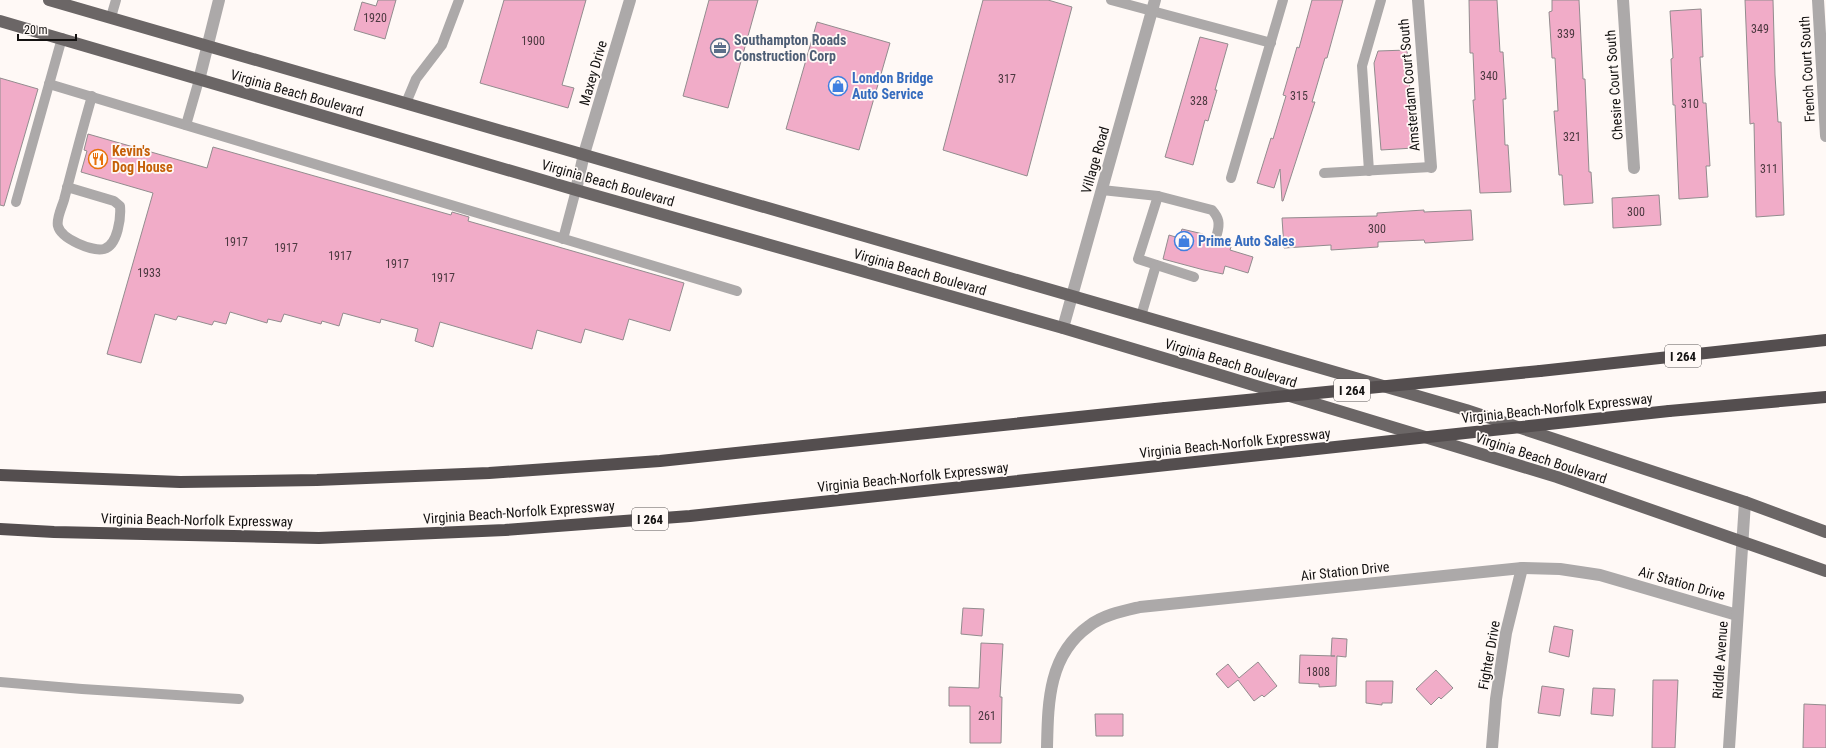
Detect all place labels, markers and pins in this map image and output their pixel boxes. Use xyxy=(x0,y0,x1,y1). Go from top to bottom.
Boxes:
place label: Southampton Roads Construction Corp xyxy=(734,32,846,64)
office icon: Southampton Roads Construction Corp xyxy=(709,37,731,59)
place label: London Bridge Auto Service xyxy=(852,70,934,102)
shop icon: London Bridge Auto Service xyxy=(827,75,849,97)
place label: Kevin's Dog House xyxy=(112,143,173,175)
restaurant icon: Kevin's Dog House xyxy=(87,148,109,170)
shop icon: Prime Auto Sales xyxy=(1173,230,1195,252)
place label: Prime Auto Sales xyxy=(1198,233,1295,249)

